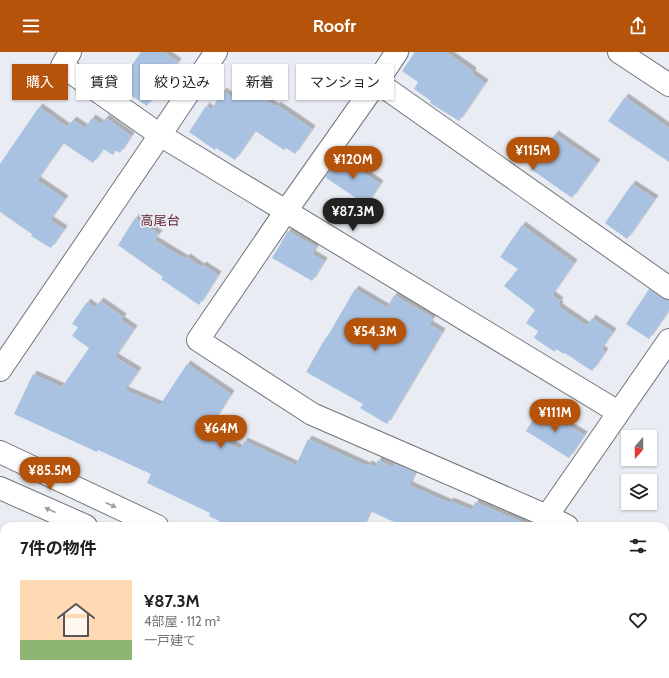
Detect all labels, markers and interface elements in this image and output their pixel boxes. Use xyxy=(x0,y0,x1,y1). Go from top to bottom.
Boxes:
icon: menu xyxy=(20,15,42,37)
text: Roofr xyxy=(313,15,356,37)
icon: share xyxy=(627,15,649,37)
chip: 購入 xyxy=(12,64,68,100)
chip: 賃貸 xyxy=(76,64,132,100)
chip: 絞り込み xyxy=(140,64,224,100)
chip: 新着 xyxy=(232,64,288,100)
chip: マンション xyxy=(296,64,394,100)
pin: ¥115M xyxy=(505,137,561,171)
text: ¥115M xyxy=(515,142,551,158)
pin: ¥120M xyxy=(325,146,381,180)
text: ¥120M xyxy=(333,151,373,167)
pin: ¥87.3M xyxy=(320,198,386,232)
text: ¥87.3M xyxy=(332,203,374,219)
district label: 高尾台 xyxy=(140,212,180,228)
pin: ¥54.3M xyxy=(342,318,408,352)
text: ¥54.3M xyxy=(353,323,397,339)
pin: ¥111M xyxy=(527,399,583,433)
text: ¥111M xyxy=(538,404,572,420)
pin: ¥64M xyxy=(197,415,245,449)
text: ¥64M xyxy=(204,420,238,436)
north arrow xyxy=(621,430,657,466)
map controls xyxy=(621,430,657,510)
pin: ¥85.5M xyxy=(17,457,83,491)
text: ¥85.5M xyxy=(28,462,72,478)
button: layers xyxy=(621,474,657,510)
one-way arrow xyxy=(106,502,117,508)
one-way arrow xyxy=(45,507,56,513)
icon: filters xyxy=(627,535,649,557)
text: 7件の物件 xyxy=(20,538,97,558)
text: ¥87.3M xyxy=(144,591,200,611)
icon: home xyxy=(52,596,100,644)
icon: heart xyxy=(627,609,649,631)
text: 4部屋 · 112 m² xyxy=(144,613,220,629)
text: 一戸建て xyxy=(144,632,196,648)

